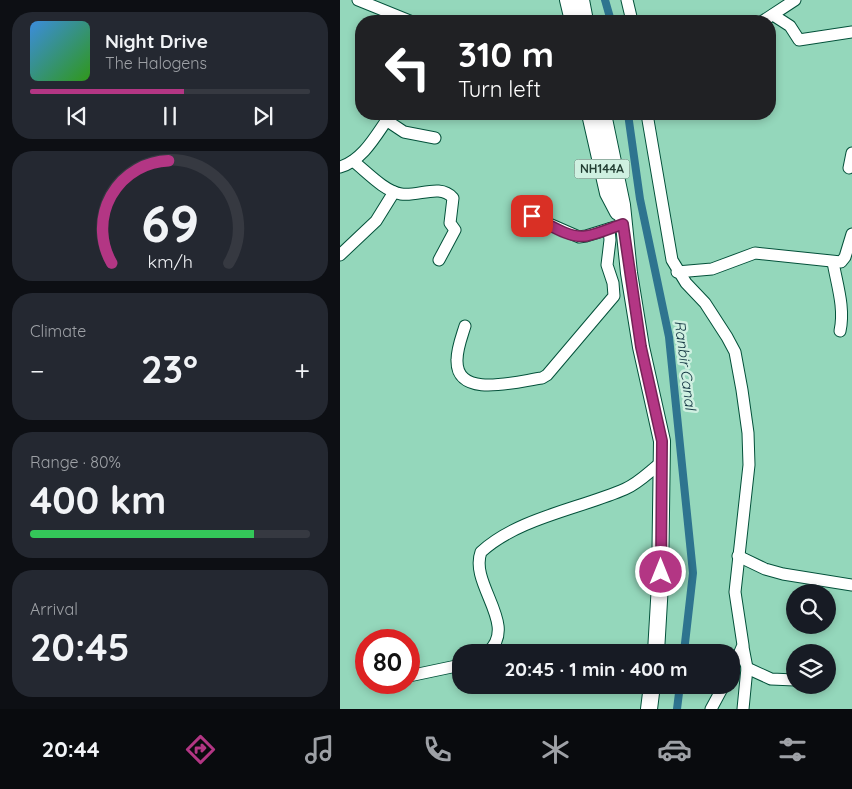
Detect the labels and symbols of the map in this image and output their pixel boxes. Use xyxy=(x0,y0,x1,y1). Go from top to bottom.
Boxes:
road number: NH144A xyxy=(574,160,630,178)
pin xyxy=(511,195,553,237)
water label: Ranbir Canal xyxy=(671,319,701,412)
position arrow xyxy=(634,545,686,597)
speed limit sign: 80 xyxy=(355,629,420,694)

